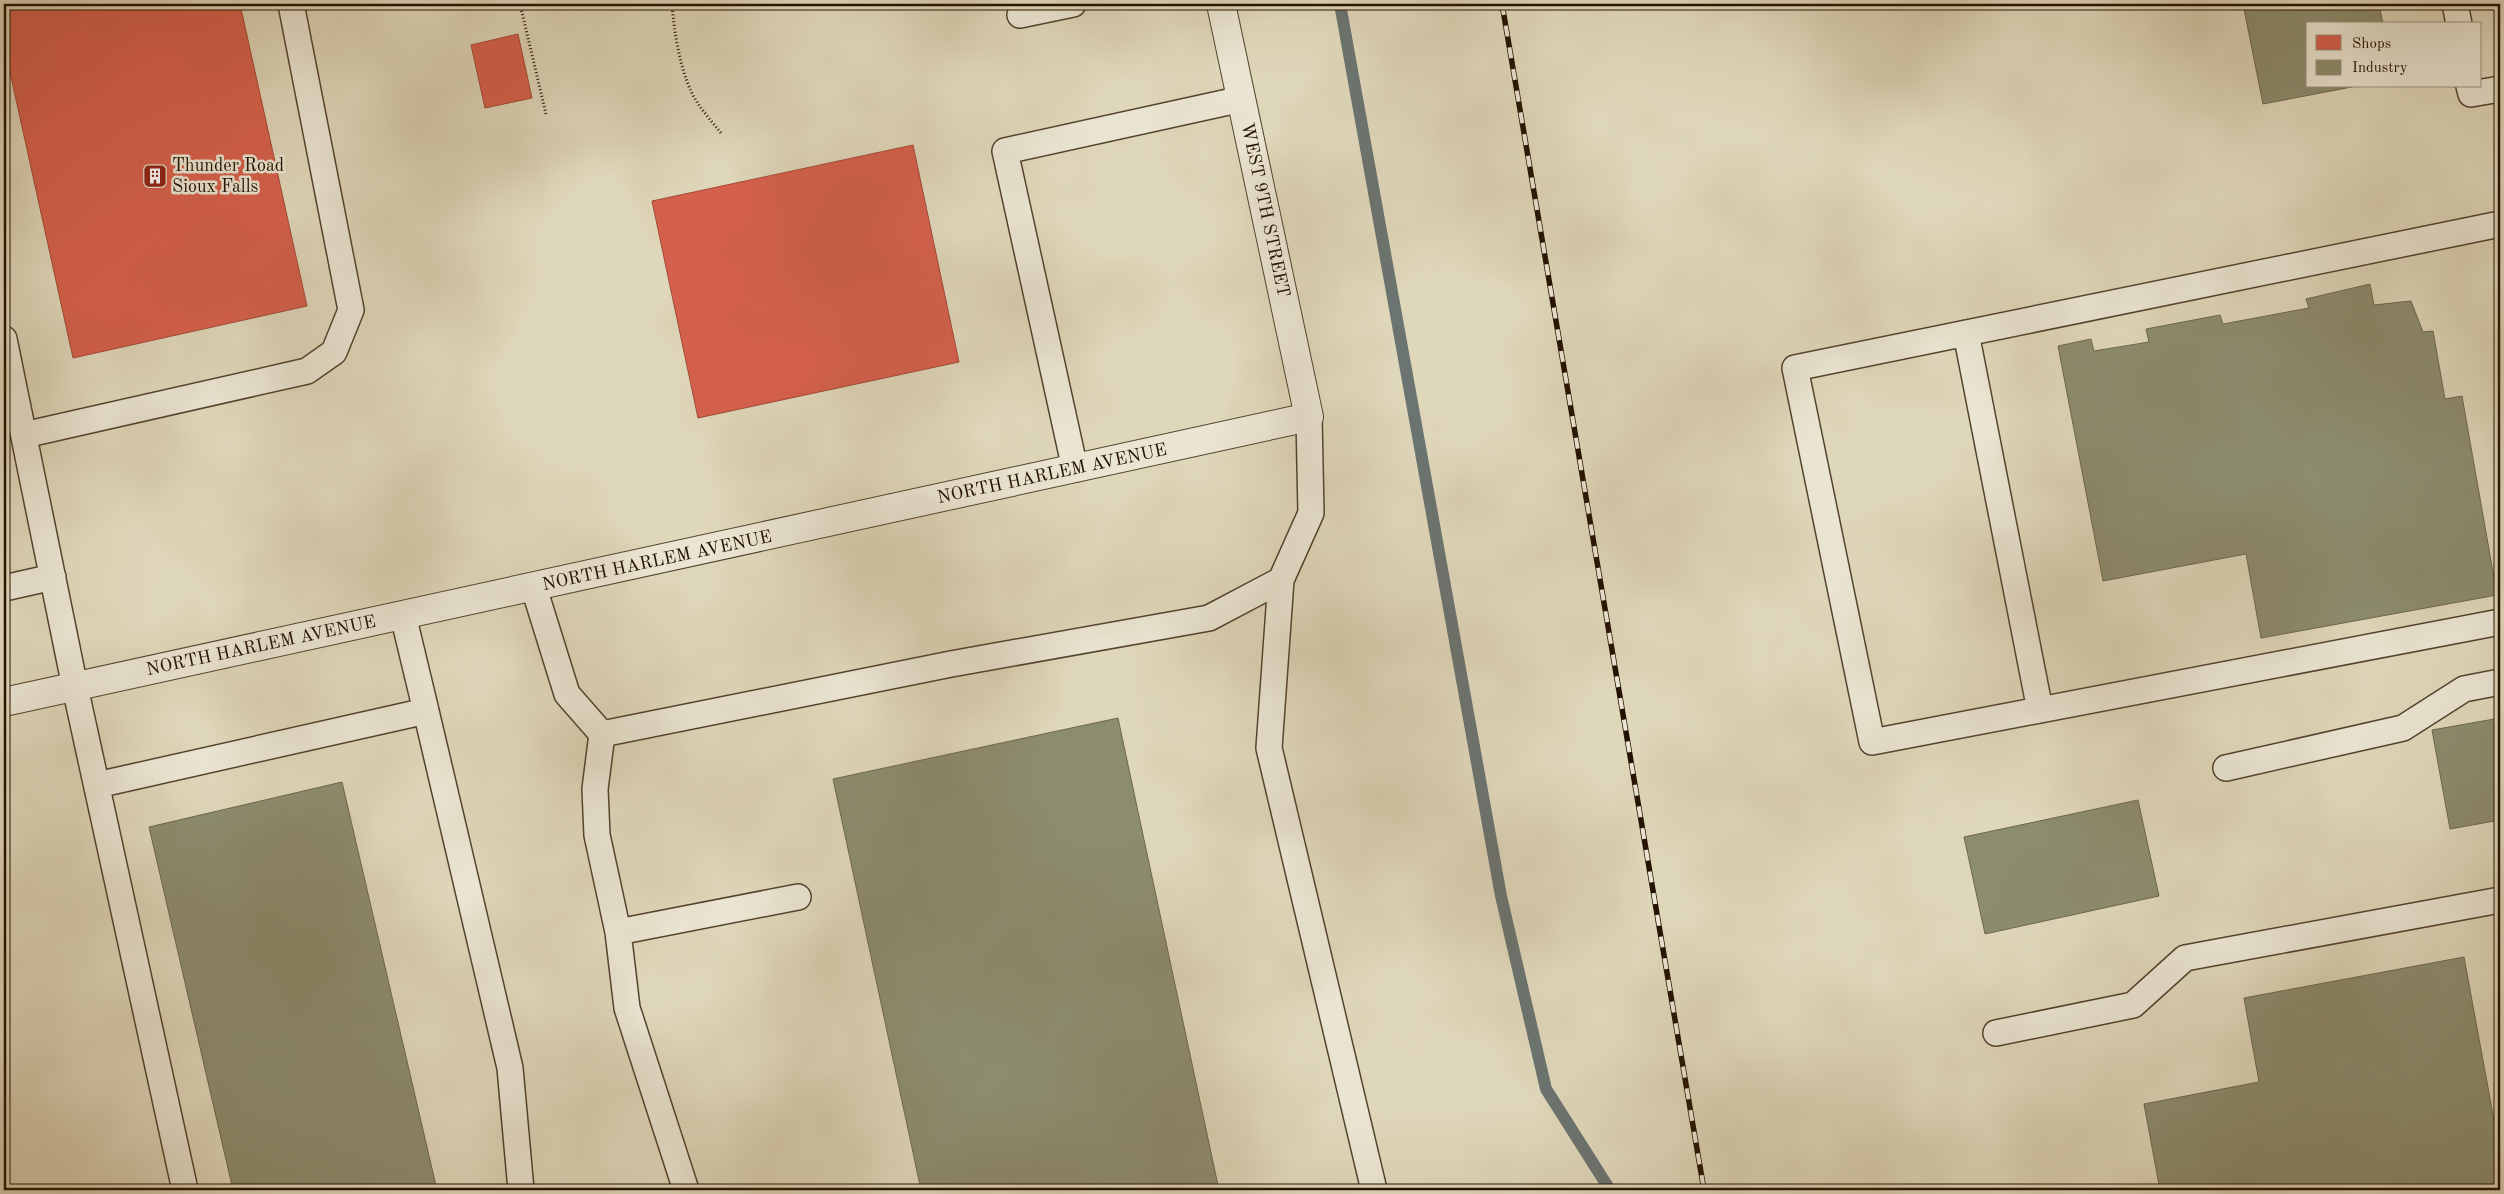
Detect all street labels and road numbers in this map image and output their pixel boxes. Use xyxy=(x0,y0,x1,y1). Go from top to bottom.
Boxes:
street label: WEST 9TH STREET xyxy=(1238,121,1292,299)
street label: NORTH HARLEM AVENUE xyxy=(936,441,1168,507)
street label: NORTH HARLEM AVENUE xyxy=(541,528,773,594)
street label: NORTH HARLEM AVENUE xyxy=(145,613,377,679)

